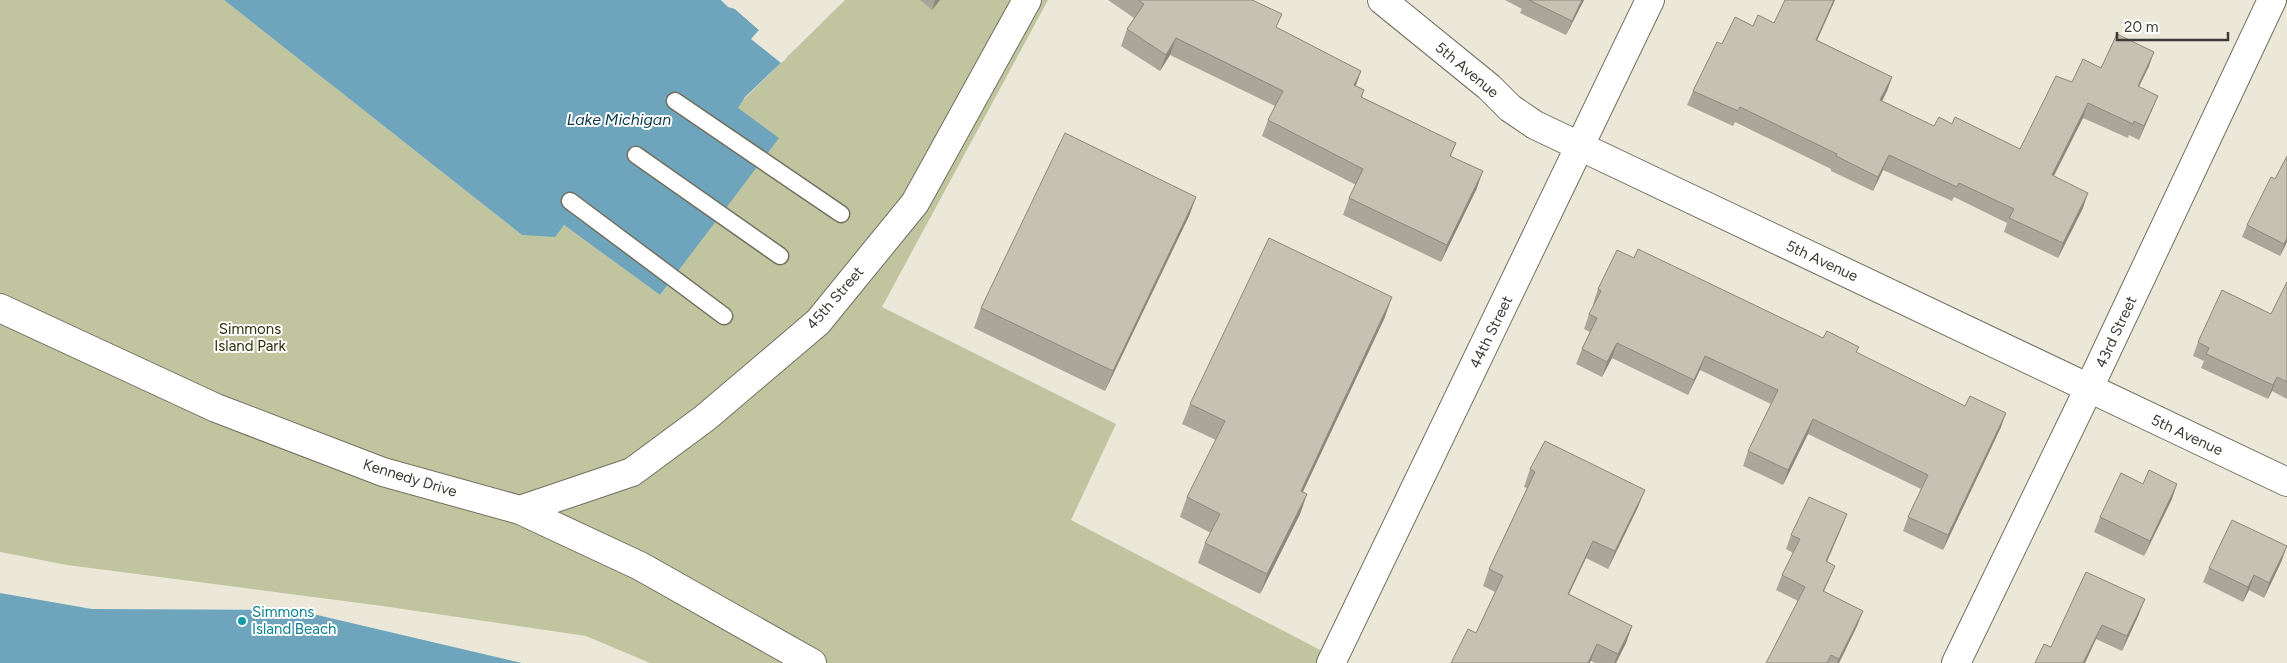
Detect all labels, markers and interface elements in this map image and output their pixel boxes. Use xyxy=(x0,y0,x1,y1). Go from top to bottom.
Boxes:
scale bar xyxy=(2117,10,2228,42)
text: 20 m xyxy=(2124,18,2158,36)
street label: 5th Avenue xyxy=(1432,38,1502,102)
water label: Lake Michigan xyxy=(567,110,671,129)
street label: 5th Avenue xyxy=(1783,237,1861,285)
street label: 45th Street xyxy=(803,263,867,333)
street label: 44th Street xyxy=(1466,293,1516,371)
street label: 43rd Street xyxy=(2092,293,2141,371)
park label: Simmons Island Park xyxy=(214,320,286,355)
street label: 5th Avenue xyxy=(2148,411,2226,459)
street label: Kennedy Drive xyxy=(361,455,459,501)
place label: Simmons Island Beach xyxy=(252,603,336,638)
marker: Simmons Island Beach xyxy=(236,615,248,627)

